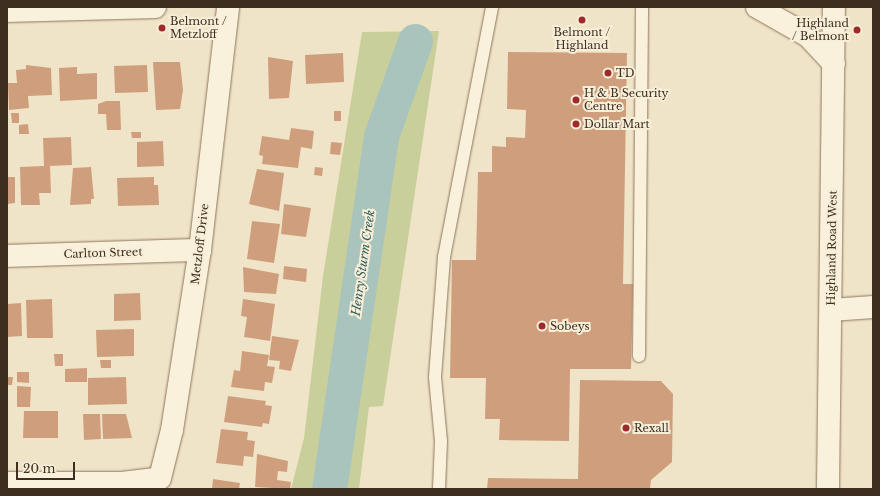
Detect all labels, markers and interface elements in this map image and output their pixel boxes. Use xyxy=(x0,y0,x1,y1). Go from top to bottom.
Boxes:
place label: Belmont / Metzloff xyxy=(170,15,227,41)
marker: Belmont / Highland xyxy=(577,15,587,25)
place label: Highland / Belmont xyxy=(792,17,849,43)
marker: Belmont / Metzloff xyxy=(157,23,167,33)
marker: Highland / Belmont xyxy=(852,25,862,35)
place label: Belmont / Highland xyxy=(553,26,611,52)
place label: TD xyxy=(616,66,635,80)
marker: TD xyxy=(603,68,613,78)
place label: H & B Security Centre xyxy=(584,87,669,113)
marker: H & B Security Centre xyxy=(571,95,581,105)
place label: Dollar Mart xyxy=(584,117,650,131)
marker: Dollar Mart xyxy=(571,119,581,129)
street label: Highland Road West xyxy=(824,190,840,306)
street label: Metzloff Drive xyxy=(188,203,212,285)
water label: Henry Sturm Creek xyxy=(348,209,378,317)
street label: Carlton Street xyxy=(63,245,143,261)
place label: Sobeys xyxy=(550,319,590,333)
marker: Sobeys xyxy=(537,321,547,331)
place label: Rexall xyxy=(634,421,669,435)
marker: Rexall xyxy=(621,423,631,433)
scale bar xyxy=(18,454,77,480)
text: 20 m xyxy=(23,461,55,476)

